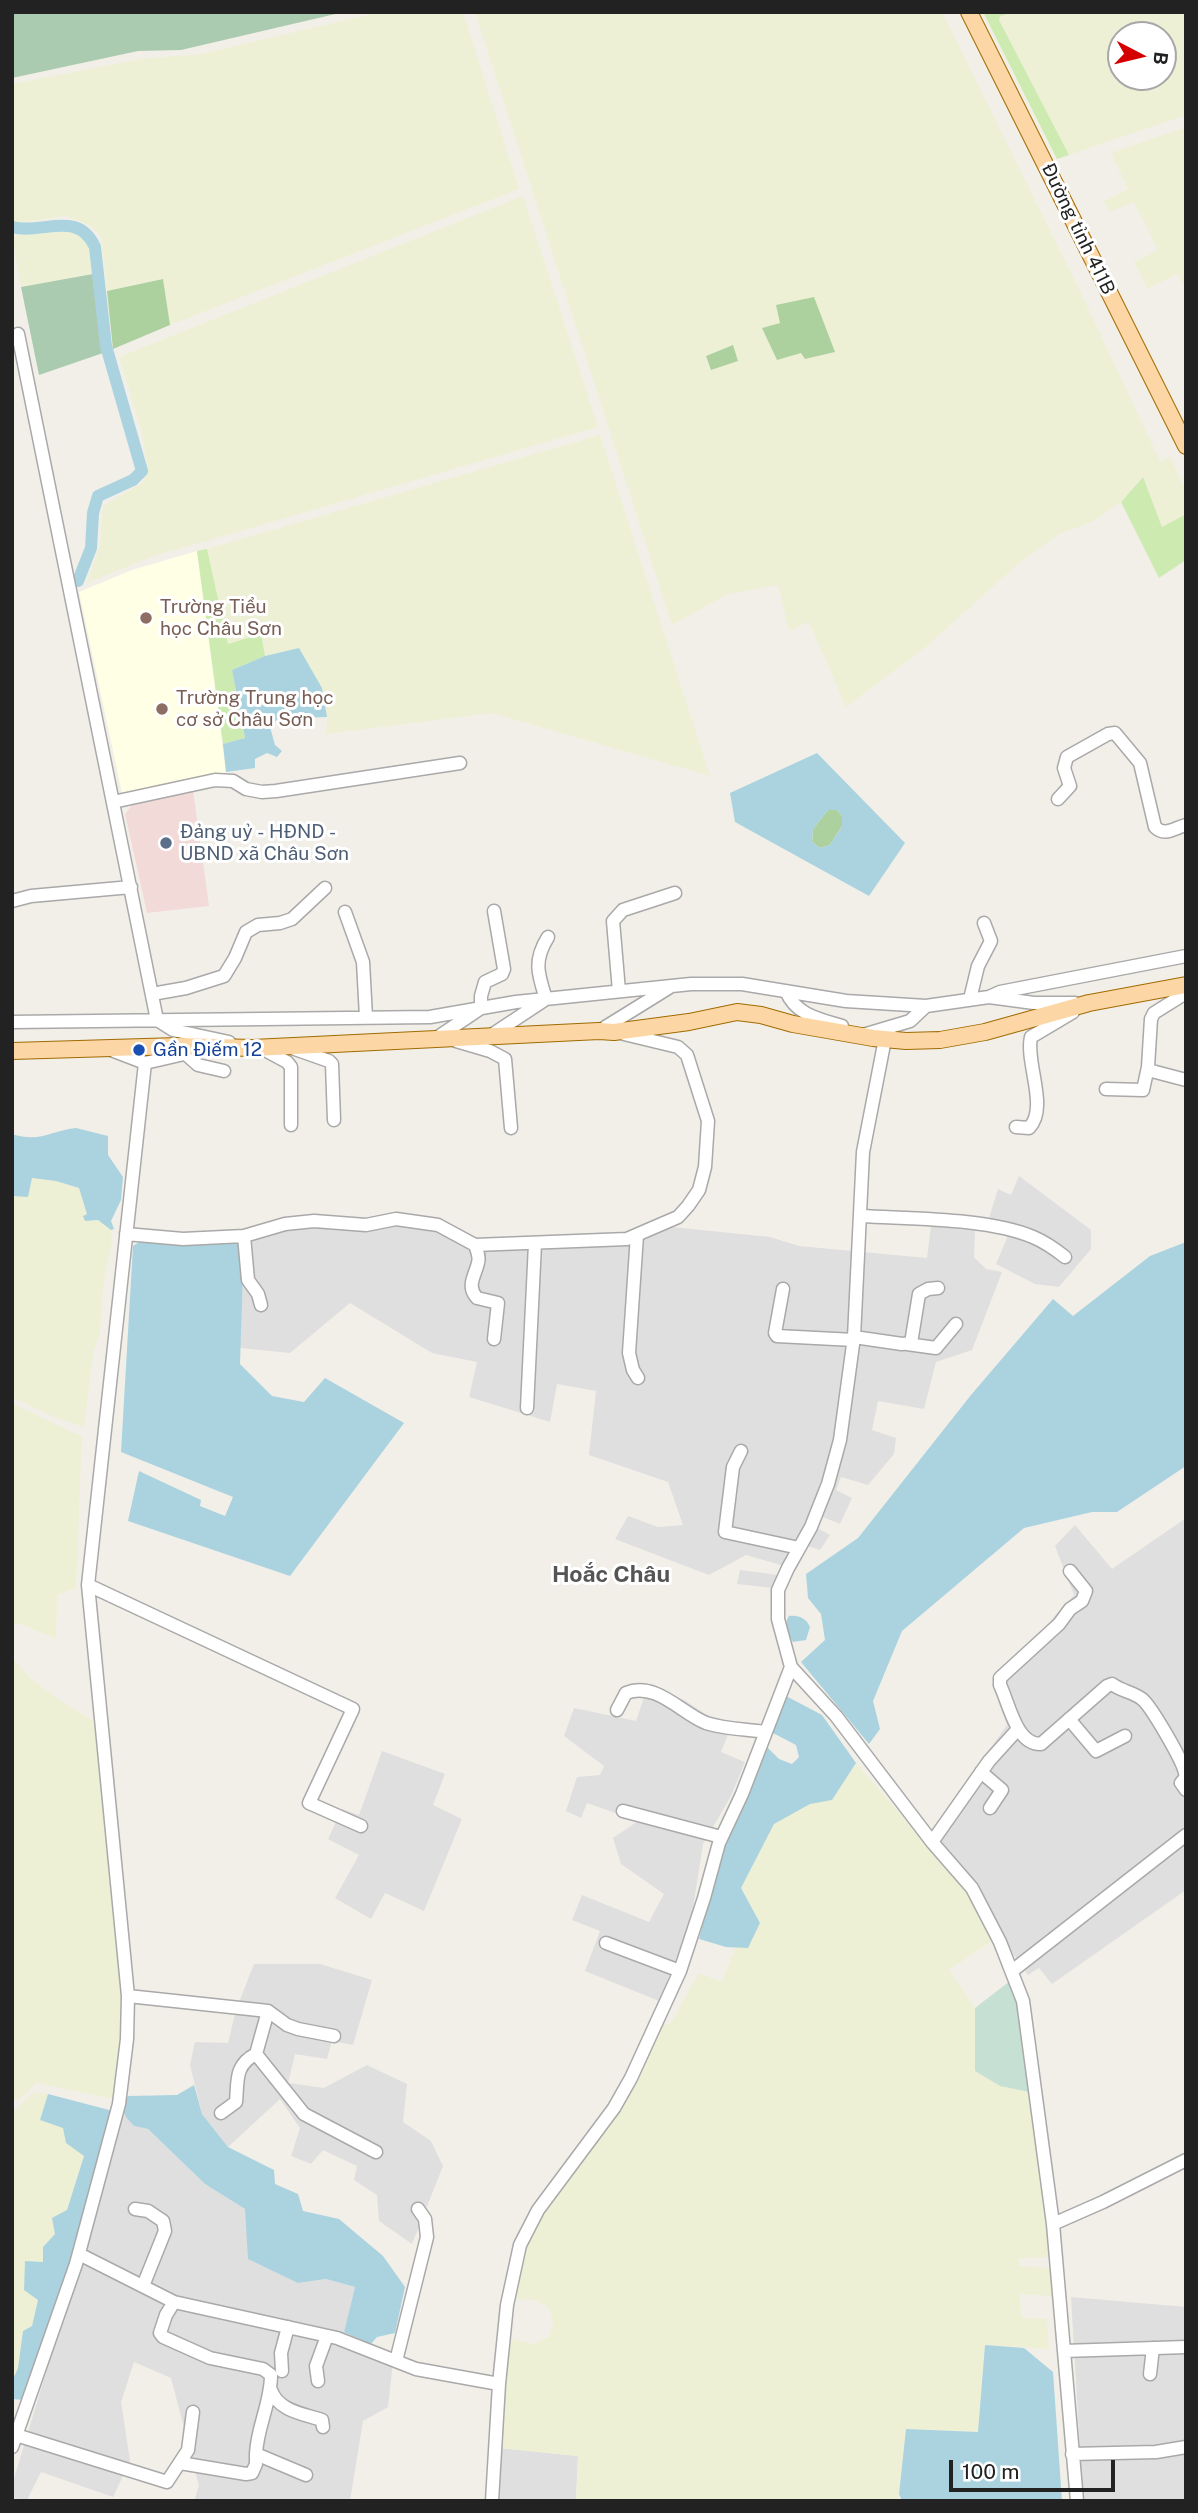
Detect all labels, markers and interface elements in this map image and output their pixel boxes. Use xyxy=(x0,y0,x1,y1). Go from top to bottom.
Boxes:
north arrow xyxy=(1107,21,1177,91)
text: B xyxy=(1149,51,1173,66)
street label: Đường tỉnh 411B xyxy=(1036,160,1120,298)
place label: Trường Tiểu học Châu Sơn xyxy=(160,596,282,640)
marker: Trường Tiểu học Châu Sơn xyxy=(138,610,154,626)
place label: Trường Trung học cơ sở Châu Sơn xyxy=(176,687,334,731)
marker: Trường Trung học cơ sở Châu Sơn xyxy=(154,701,170,717)
place label: Đảng uỷ - HĐND - UBND xã Châu Sơn xyxy=(180,821,349,865)
marker: Đảng uỷ - HĐND - UBND xã Châu Sơn xyxy=(158,835,174,851)
place label: Gần Điếm 12 xyxy=(153,1039,262,1061)
marker: Gần Điếm 12 xyxy=(131,1042,147,1058)
district label: Hoắc Châu xyxy=(552,1561,670,1589)
scale bar xyxy=(953,2446,1119,2490)
text: 100 m xyxy=(962,2459,1019,2484)

